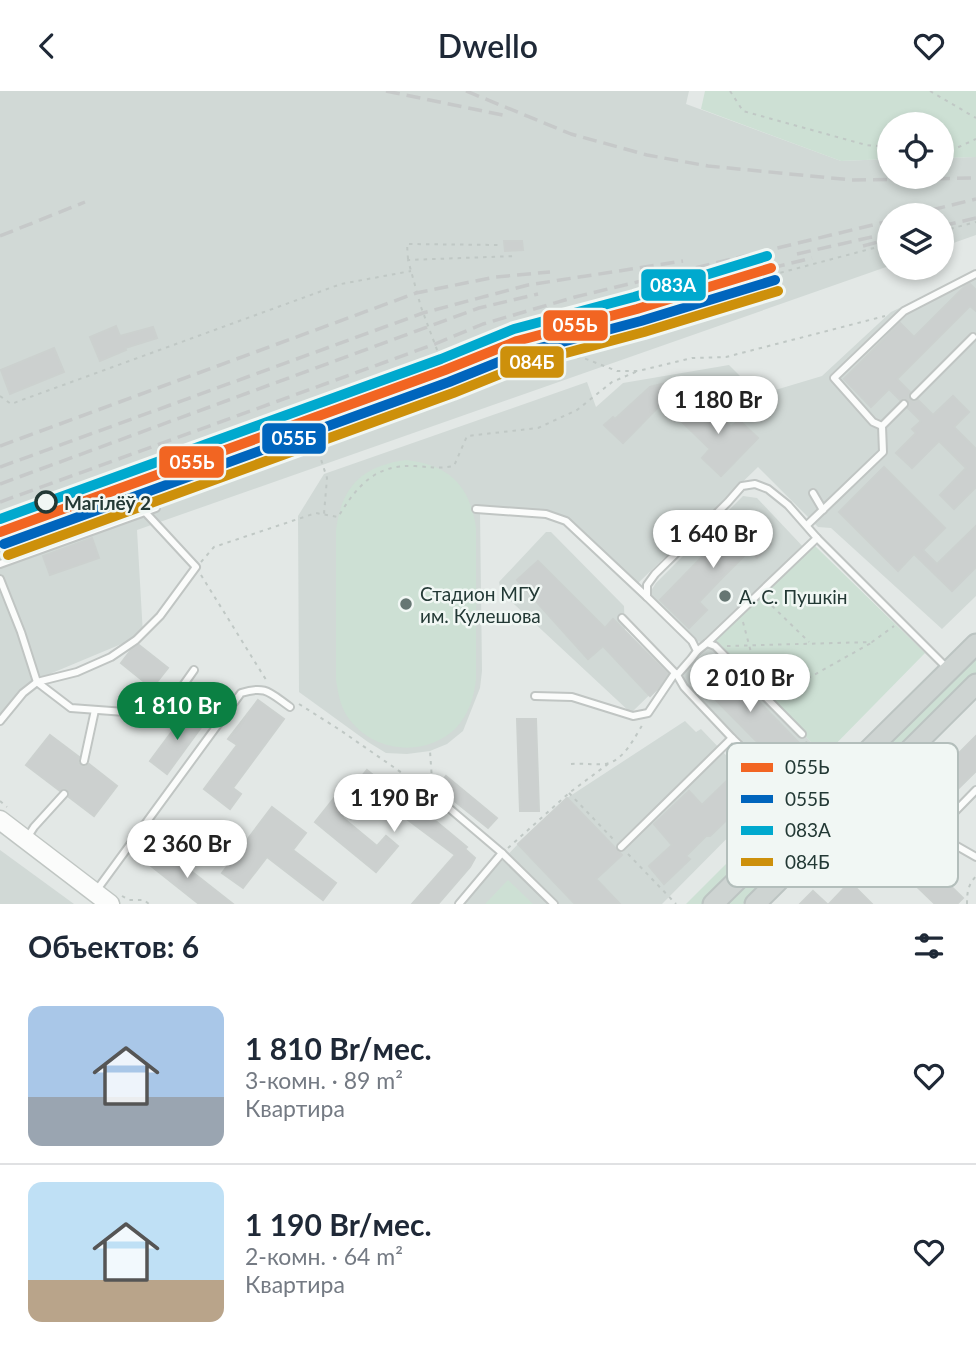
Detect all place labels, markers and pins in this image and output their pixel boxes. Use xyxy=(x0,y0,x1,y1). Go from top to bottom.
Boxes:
pin: 1 180 Br xyxy=(646,377,790,436)
marker: Магілёў 2 xyxy=(35,491,57,513)
place label: Магілёў 2 xyxy=(64,491,151,514)
pin: 1 640 Br xyxy=(641,511,785,570)
place label: Стадион МГУ им. Кулешова xyxy=(420,582,541,627)
place label: А. С. Пушкін xyxy=(739,585,848,608)
marker: А. С. Пушкін xyxy=(717,588,733,604)
marker: Стадион МГУ им. Кулешова xyxy=(398,596,414,612)
pin: 2 010 Br xyxy=(678,655,822,714)
pin: 1 810 Br xyxy=(105,683,249,742)
pin: 1 190 Br xyxy=(322,775,466,834)
pin: 2 360 Br xyxy=(115,821,259,880)

